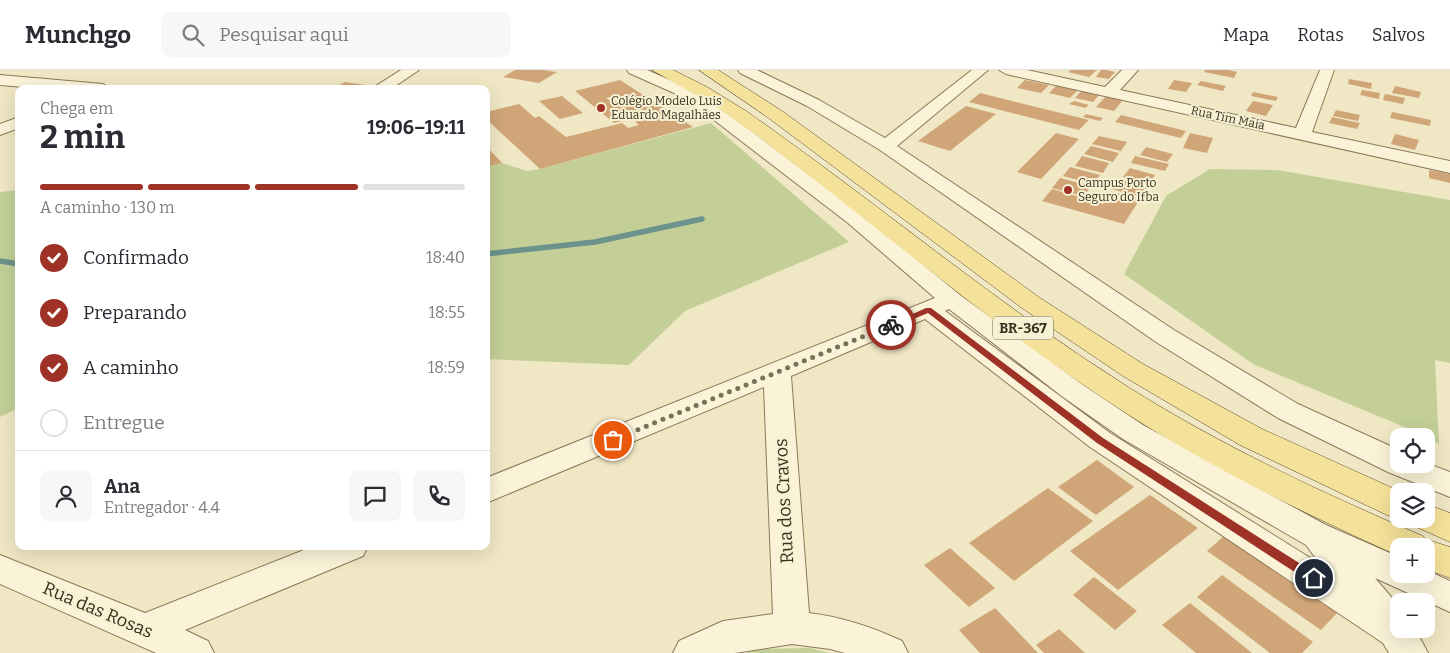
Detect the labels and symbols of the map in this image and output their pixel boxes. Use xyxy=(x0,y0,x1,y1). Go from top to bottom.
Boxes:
place label: Colégio Modelo Luis Eduardo Magalhães xyxy=(611,94,722,122)
marker: Colégio Modelo Luis Eduardo Magalhães xyxy=(595,102,607,114)
street label: Rua Tim Maia xyxy=(1190,103,1267,133)
place label: Campus Porto Seguro do Ifba xyxy=(1078,176,1160,204)
marker: Campus Porto Seguro do Ifba xyxy=(1062,184,1074,196)
courier xyxy=(866,300,916,350)
road number: BR-367 xyxy=(993,317,1053,340)
pin xyxy=(592,419,634,461)
street label: Rua dos Cravos xyxy=(770,438,798,564)
pin xyxy=(1293,557,1335,599)
street label: Rua das Rosas xyxy=(40,577,156,643)

